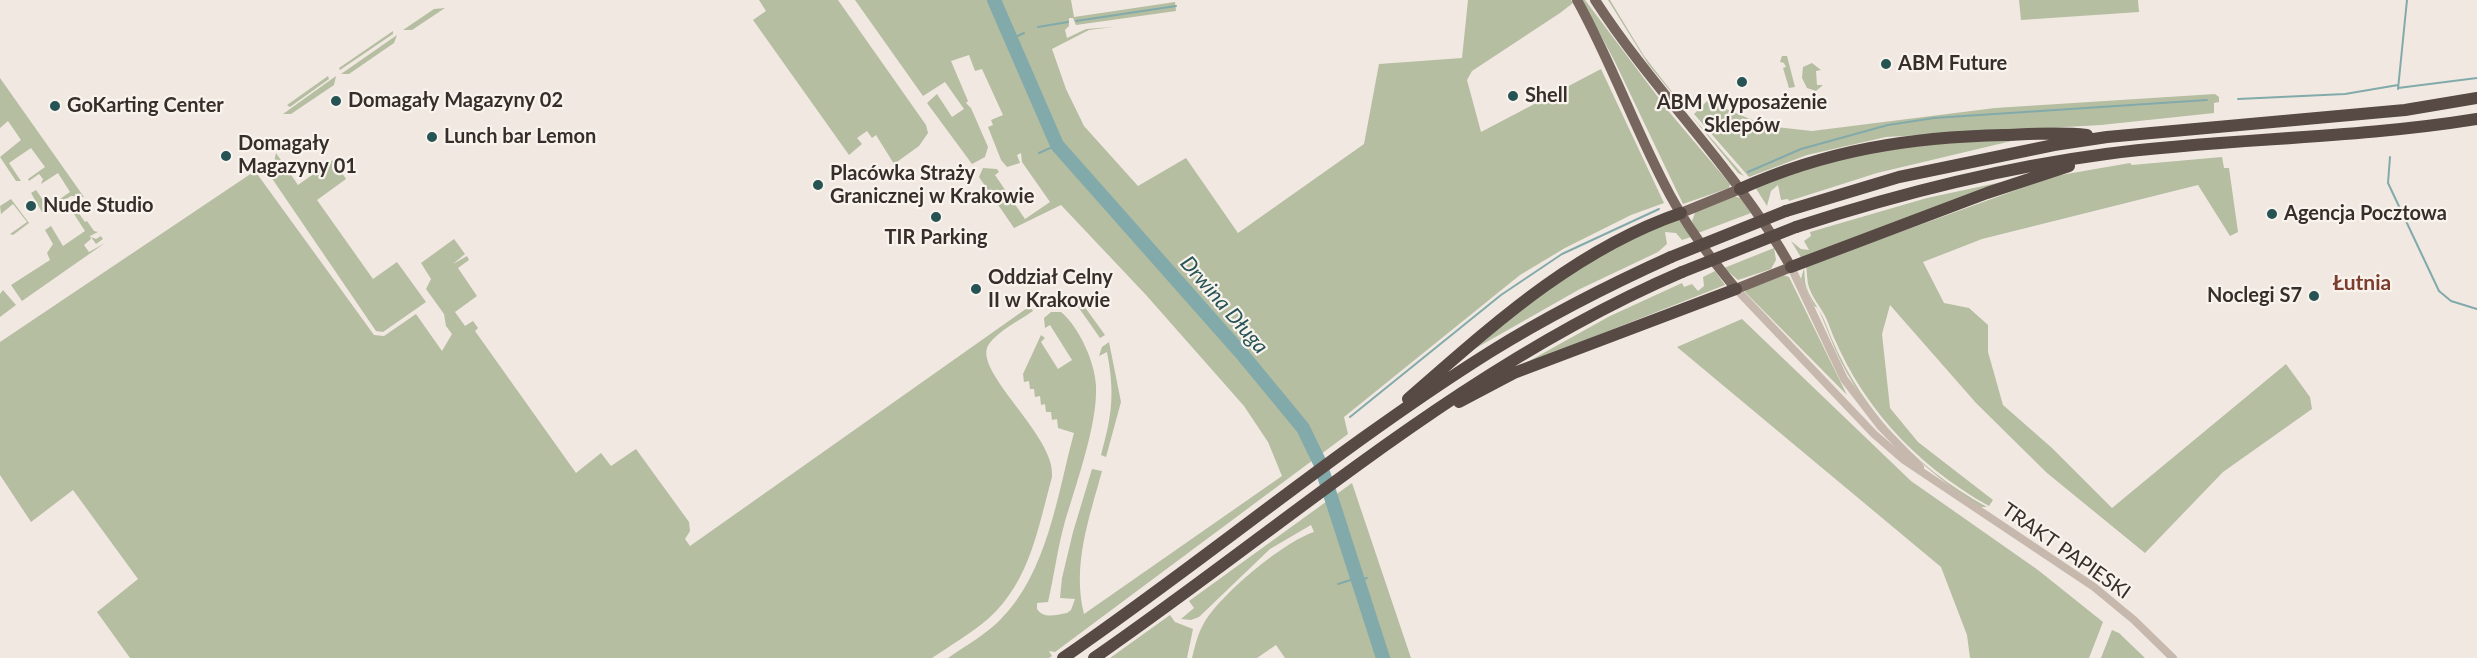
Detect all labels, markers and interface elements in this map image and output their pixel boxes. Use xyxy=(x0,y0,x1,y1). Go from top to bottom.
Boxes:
place label: ABM Future xyxy=(1898,52,2007,76)
marker: ABM Future xyxy=(1879,57,1893,71)
marker: ABM Wyposażenie Sklepów xyxy=(1735,75,1749,89)
place label: Shell xyxy=(1525,84,1568,108)
place label: Domagały Magazyny 02 xyxy=(348,89,563,113)
marker: Shell xyxy=(1506,89,1520,103)
place label: ABM Wyposażenie Sklepów xyxy=(1657,91,1827,138)
place label: GoKarting Center xyxy=(67,94,224,118)
marker: Domagały Magazyny 02 xyxy=(329,94,343,108)
marker: GoKarting Center xyxy=(48,99,62,113)
place label: Lunch bar Lemon xyxy=(444,125,596,149)
marker: Lunch bar Lemon xyxy=(425,130,439,144)
place label: Domagały Magazyny 01 xyxy=(238,132,357,179)
marker: Domagały Magazyny 01 xyxy=(219,149,233,163)
place label: Placówka Straży Granicznej w Krakowie xyxy=(830,162,1034,209)
marker: Placówka Straży Granicznej w Krakowie xyxy=(811,178,825,192)
place label: Nude Studio xyxy=(43,194,154,218)
marker: Nude Studio xyxy=(24,199,38,213)
place label: Agencja Pocztowa xyxy=(2284,202,2447,226)
marker: Agencja Pocztowa xyxy=(2265,207,2279,221)
marker: TIR Parking xyxy=(929,210,943,224)
place label: TIR Parking xyxy=(885,226,987,250)
water label: Drwina Długa xyxy=(1175,251,1273,359)
place label: Oddział Celny II w Krakowie xyxy=(988,266,1113,313)
district label: Łutnia xyxy=(2333,270,2391,296)
marker: Oddział Celny II w Krakowie xyxy=(969,282,983,296)
place label: Noclegi S7 xyxy=(2207,284,2302,308)
marker: Noclegi S7 xyxy=(2307,289,2321,303)
street label: TRAKT PAPIESKI xyxy=(1997,498,2135,604)

